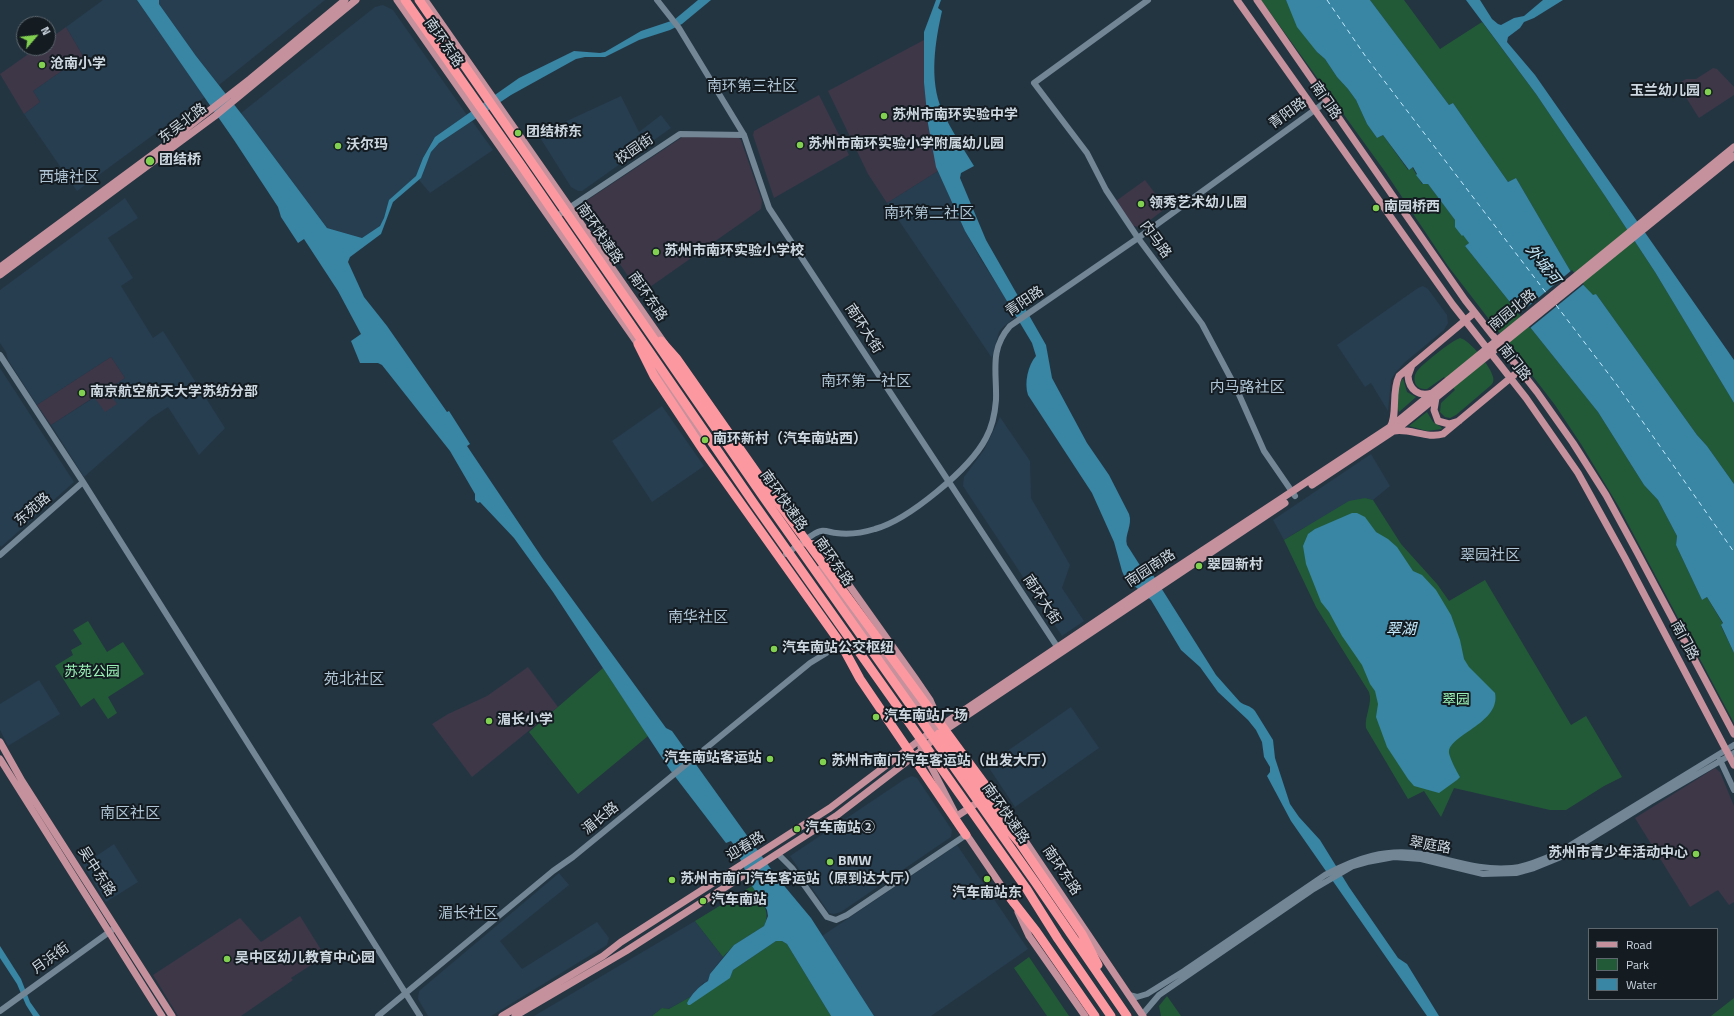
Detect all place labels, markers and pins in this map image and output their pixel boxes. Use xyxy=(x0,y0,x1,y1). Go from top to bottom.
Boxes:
place label: 沧南小学 xyxy=(50,57,106,73)
marker: 沧南小学 xyxy=(37,60,47,70)
place label: 玉兰幼儿园 xyxy=(1630,84,1700,100)
marker: 玉兰幼儿园 xyxy=(1703,87,1713,97)
place label: 苏州市南环实验中学 xyxy=(892,108,1018,124)
marker: 苏州市南环实验中学 xyxy=(879,111,889,121)
place label: 团结桥东 xyxy=(526,125,582,141)
marker: 团结桥东 xyxy=(513,128,523,138)
place label: 苏州市南环实验小学附属幼儿园 xyxy=(808,137,1004,153)
place label: 沃尔玛 xyxy=(346,138,388,154)
marker: 苏州市南环实验小学附属幼儿园 xyxy=(795,140,805,150)
marker: 沃尔玛 xyxy=(333,141,343,151)
place label: 团结桥 xyxy=(159,153,201,169)
marker: 团结桥 xyxy=(144,155,156,167)
place label: 领秀艺术幼儿园 xyxy=(1149,196,1247,212)
marker: 领秀艺术幼儿园 xyxy=(1136,199,1146,209)
place label: 南园桥西 xyxy=(1384,200,1440,216)
marker: 南园桥西 xyxy=(1371,203,1381,213)
place label: 苏州市南环实验小学校 xyxy=(664,244,804,260)
marker: 苏州市南环实验小学校 xyxy=(651,247,661,257)
place label: 南京航空航天大学苏纺分部 xyxy=(90,385,258,401)
marker: 南京航空航天大学苏纺分部 xyxy=(77,388,87,398)
place label: 南环新村（汽车南站西） xyxy=(713,432,867,448)
marker: 南环新村（汽车南站西） xyxy=(700,435,710,445)
place label: 翠园新村 xyxy=(1207,558,1263,574)
marker: 翠园新村 xyxy=(1194,561,1204,571)
place label: 汽车南站公交枢纽 xyxy=(782,641,894,657)
marker: 汽车南站公交枢纽 xyxy=(769,644,779,654)
place label: 汽车南站广场 xyxy=(884,709,968,725)
marker: 汽车南站广场 xyxy=(871,712,881,722)
place label: 湄长小学 xyxy=(497,713,553,729)
marker: 湄长小学 xyxy=(484,716,494,726)
place label: 汽车南站客运站 xyxy=(664,751,762,767)
marker: 汽车南站客运站 xyxy=(765,754,775,764)
place label: 苏州市南门汽车客运站（出发大厅） xyxy=(831,754,1055,770)
marker: 苏州市南门汽车客运站（出发大厅） xyxy=(818,757,828,767)
place label: 汽车南站② xyxy=(805,821,875,837)
marker: 汽车南站② xyxy=(792,824,802,834)
place label: 苏州市青少年活动中心 xyxy=(1548,846,1688,862)
marker: 苏州市青少年活动中心 xyxy=(1691,849,1701,859)
place label: BMW xyxy=(838,854,872,870)
marker: BMW xyxy=(825,857,835,867)
place label: 苏州市南门汽车客运站（原到达大厅） xyxy=(680,872,918,888)
marker: 汽车南站东 xyxy=(982,874,992,884)
marker: 苏州市南门汽车客运站（原到达大厅） xyxy=(667,875,677,885)
place label: 汽车南站东 xyxy=(952,886,1022,902)
place label: 汽车南站 xyxy=(711,893,767,909)
marker: 汽车南站 xyxy=(698,896,708,906)
place label: 吴中区幼儿教育中心园 xyxy=(235,951,375,967)
marker: 吴中区幼儿教育中心园 xyxy=(222,954,232,964)

